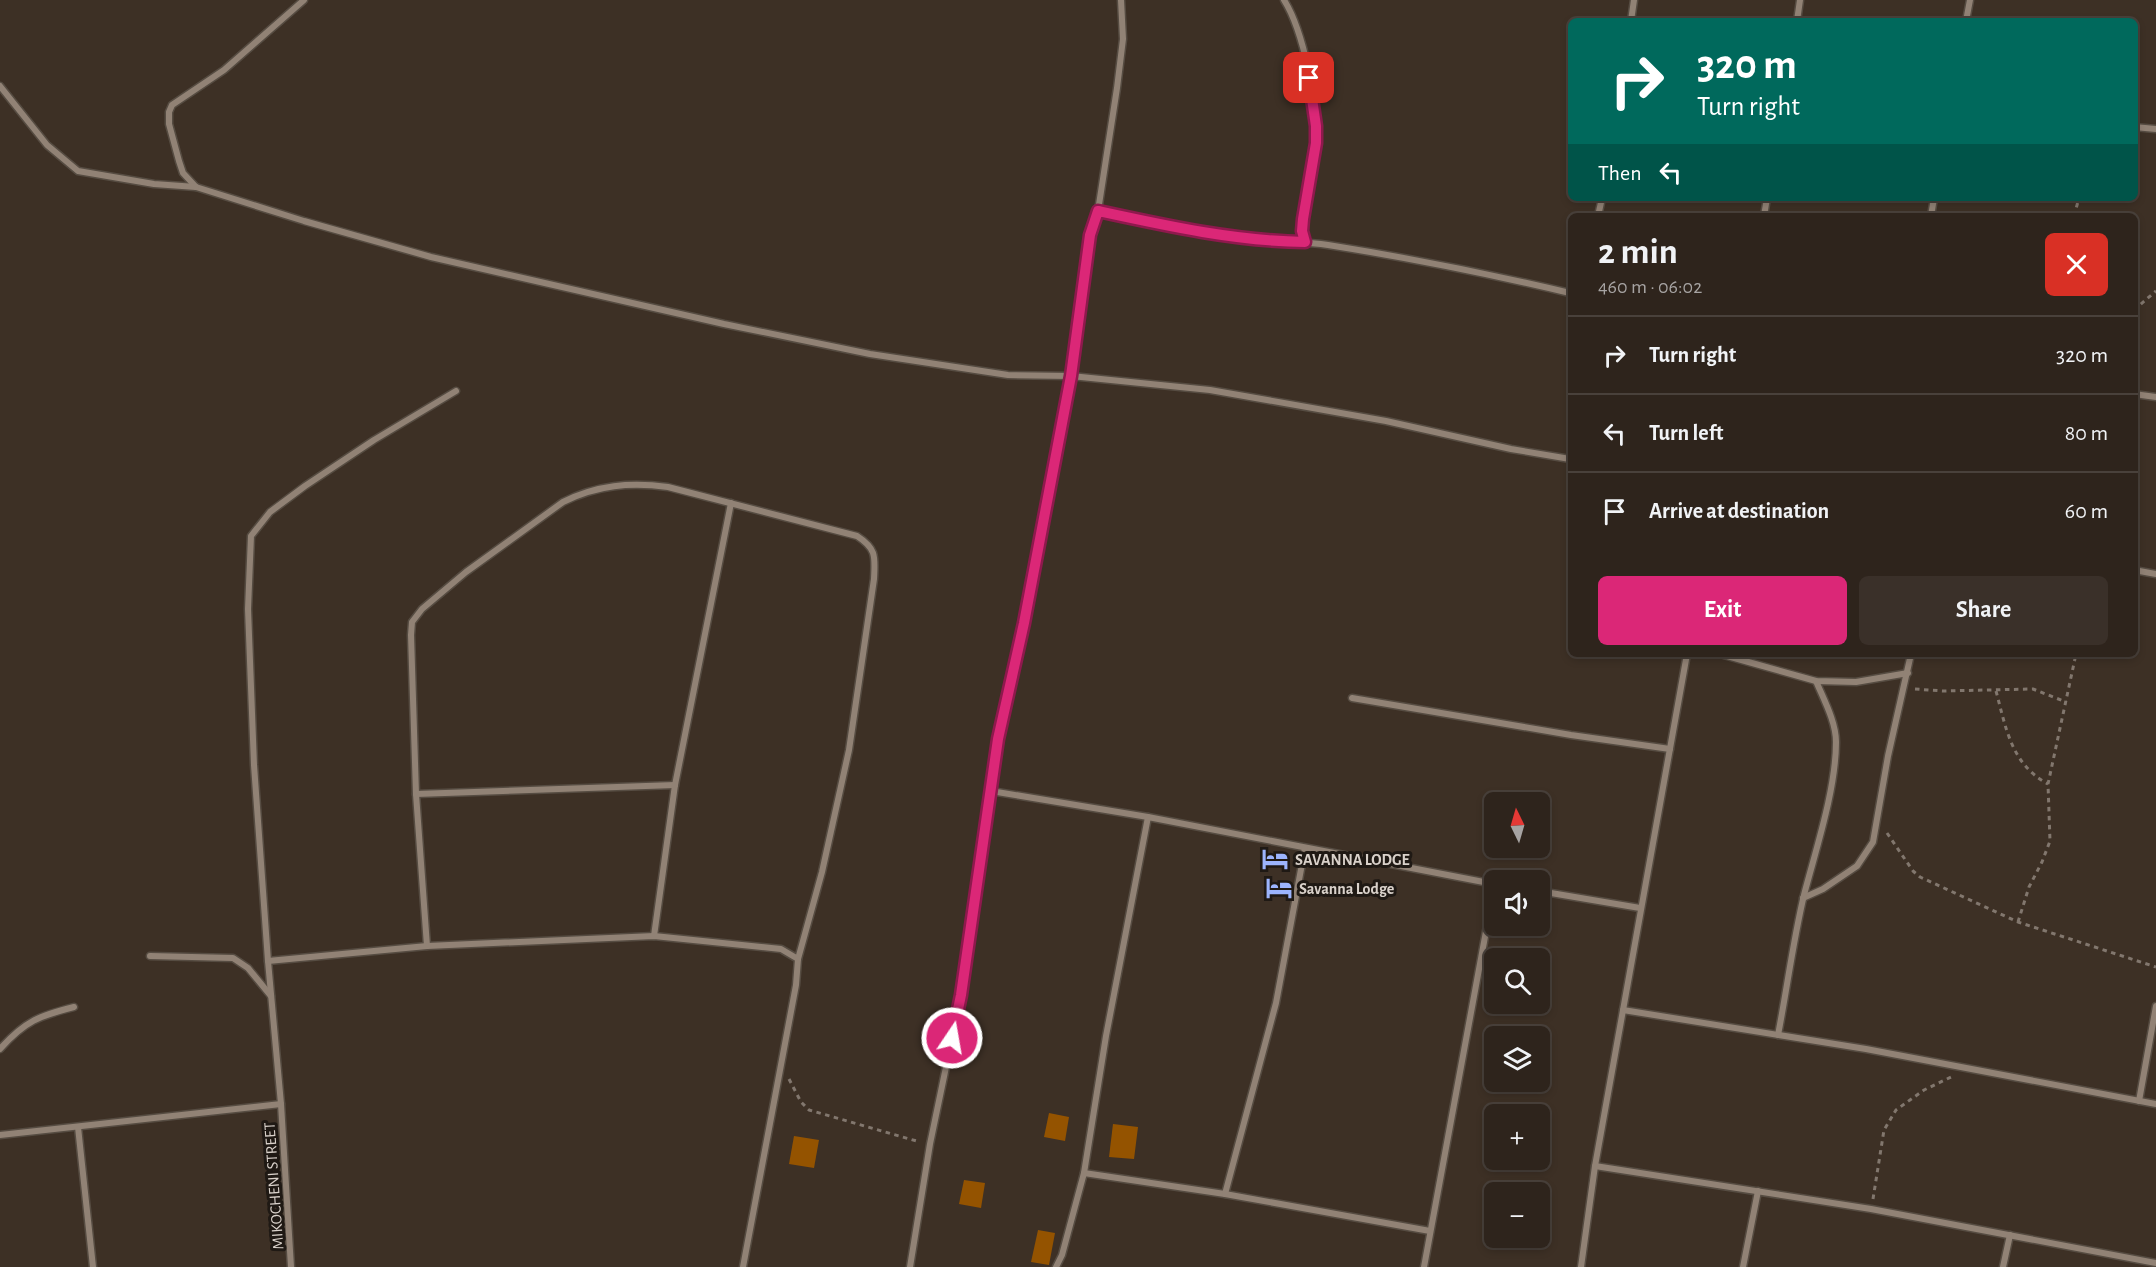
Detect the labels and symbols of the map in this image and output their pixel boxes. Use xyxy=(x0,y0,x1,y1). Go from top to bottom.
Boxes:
pin xyxy=(1283,52,1334,103)
north arrow xyxy=(1484,792,1550,858)
hotel icon: SAVANNA LODGE xyxy=(1260,844,1290,874)
place label: SAVANNA LODGE xyxy=(1295,852,1410,868)
hotel icon: Savanna Lodge xyxy=(1264,873,1294,903)
place label: Savanna Lodge xyxy=(1299,881,1395,897)
position arrow xyxy=(920,1006,984,1070)
street label: MIKOCHENI STREET xyxy=(262,1122,286,1250)

